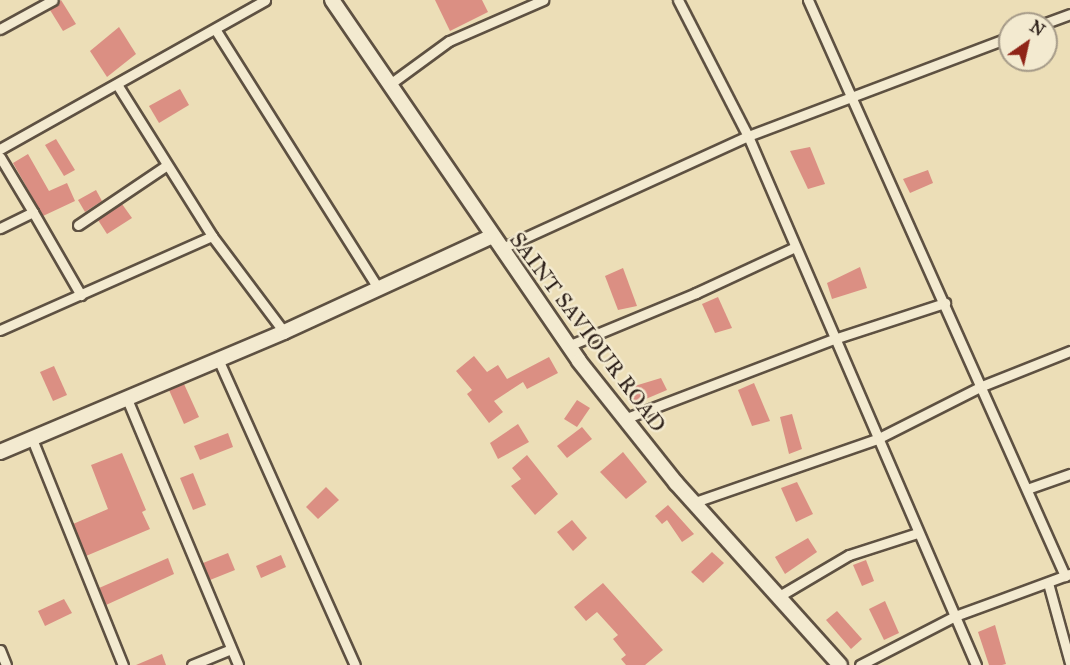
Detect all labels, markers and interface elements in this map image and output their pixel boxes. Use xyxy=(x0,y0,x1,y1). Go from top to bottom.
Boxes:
north arrow xyxy=(998,12,1058,72)
text: N xyxy=(1026,17,1048,40)
street label: SAINT SAVIOUR ROAD xyxy=(504,227,672,437)

